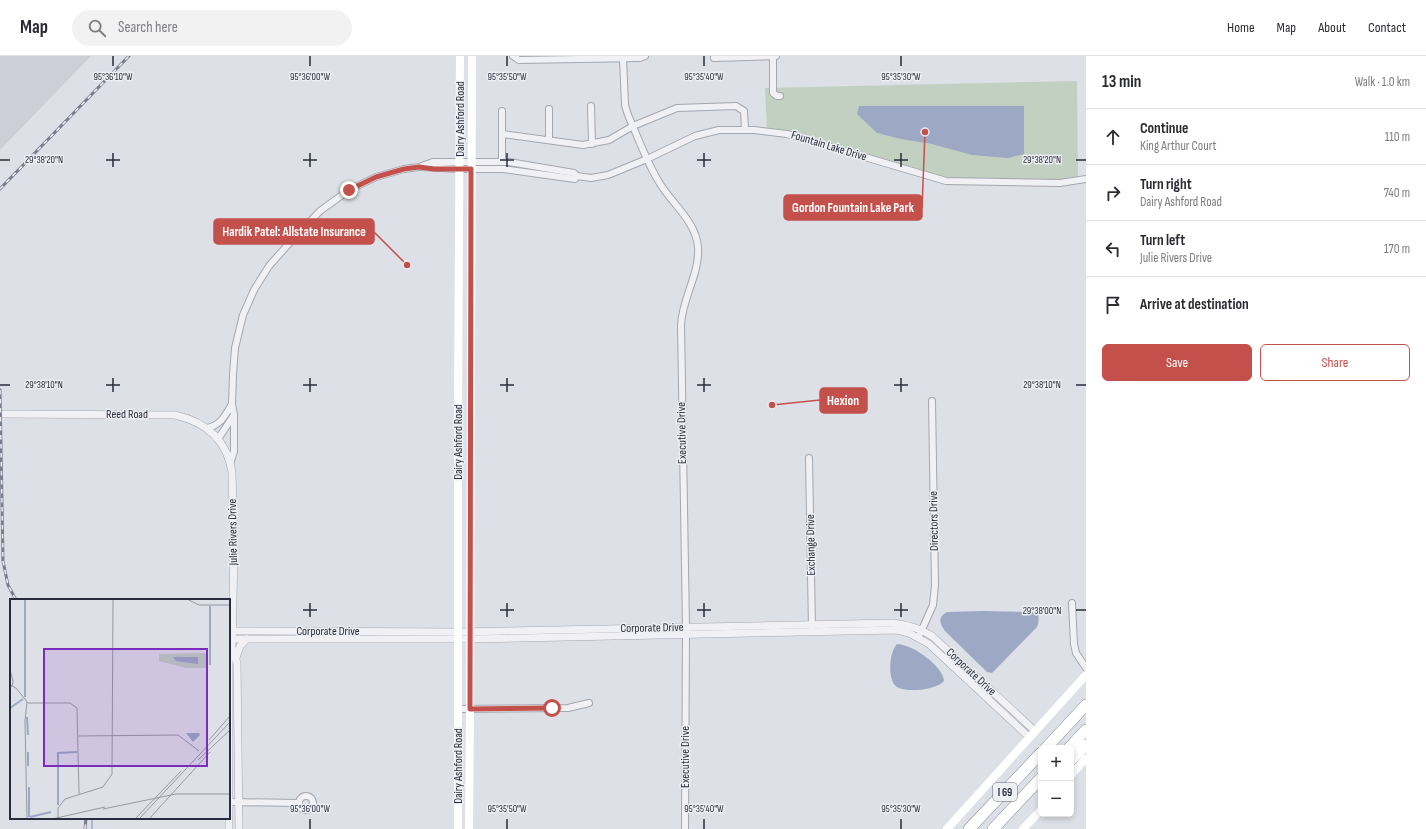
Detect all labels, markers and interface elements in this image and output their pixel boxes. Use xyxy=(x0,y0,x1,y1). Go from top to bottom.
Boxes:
search box xyxy=(72,10,352,46)
text: Map xyxy=(20,16,48,39)
icon: search xyxy=(86,17,108,39)
text: Search here xyxy=(118,18,178,37)
text: Home xyxy=(1227,19,1255,36)
text: Map xyxy=(1277,19,1296,36)
text: About xyxy=(1318,19,1346,36)
text: Contact xyxy=(1368,19,1406,36)
text: 95°36'10"W xyxy=(94,71,133,83)
text: 95°36'00"W xyxy=(290,71,330,83)
text: 95°35'50"W xyxy=(487,71,527,83)
text: 95°35'40"W xyxy=(684,71,724,83)
text: 95°35'30"W xyxy=(881,71,921,83)
text: 13 min xyxy=(1102,72,1141,92)
text: Walk · 1.0 km xyxy=(1355,74,1410,90)
street label: Dairy Ashford Road xyxy=(453,81,468,157)
text: Continue xyxy=(1140,119,1189,138)
icon: ahead xyxy=(1102,126,1124,148)
street label: Fountain Lake Drive xyxy=(789,127,869,165)
text: 110 m xyxy=(1385,129,1410,145)
text: King Arthur Court xyxy=(1140,138,1216,154)
text: 29°38'20"N xyxy=(25,154,63,166)
text: 29°38'20"N xyxy=(1023,154,1061,166)
text: Turn right xyxy=(1140,175,1192,194)
route end xyxy=(340,181,358,199)
icon: right xyxy=(1102,182,1124,204)
text: 740 m xyxy=(1384,185,1410,201)
text: Dairy Ashford Road xyxy=(1140,194,1222,210)
callout: Gordon Fountain Lake Park xyxy=(784,195,922,220)
text: Gordon Fountain Lake Park xyxy=(792,200,914,216)
callout: Hardik Patel: Allstate Insurance xyxy=(214,219,374,244)
text: Hardik Patel: Allstate Insurance xyxy=(222,224,366,240)
text: Turn left xyxy=(1140,231,1185,250)
icon: left xyxy=(1102,238,1124,260)
text: 170 m xyxy=(1384,241,1410,257)
text: Julie Rivers Drive xyxy=(1140,250,1212,266)
icon: arrive xyxy=(1102,294,1124,316)
text: Arrive at destination xyxy=(1140,295,1249,314)
button: Save xyxy=(1102,344,1252,381)
button: Share xyxy=(1260,344,1410,381)
text: 29°38'10"N xyxy=(25,379,63,391)
text: 29°38'10"N xyxy=(1023,379,1061,391)
callout: Hexion xyxy=(820,388,867,413)
text: Hexion xyxy=(827,393,859,409)
street label: Executive Drive xyxy=(674,402,690,464)
street label: Dairy Ashford Road xyxy=(451,404,466,480)
street label: Reed Road xyxy=(106,407,148,422)
street label: Directors Drive xyxy=(926,491,942,551)
street label: Julie Rivers Drive xyxy=(225,498,241,566)
street label: Exchange Drive xyxy=(803,514,819,576)
inset map xyxy=(10,599,230,819)
text: 29°38'00"N xyxy=(1023,605,1061,617)
street label: Corporate Drive xyxy=(620,620,684,636)
street label: Corporate Drive xyxy=(296,624,360,639)
street label: Corporate Drive xyxy=(943,645,999,699)
route start xyxy=(543,699,561,717)
street label: Executive Drive xyxy=(678,726,693,788)
street label: Dairy Ashford Road xyxy=(451,728,466,804)
map controls xyxy=(1038,745,1074,817)
button: + xyxy=(1038,745,1074,781)
button: − xyxy=(1038,781,1074,817)
road number: I 69 xyxy=(993,783,1017,801)
text: 95°36'00"W xyxy=(290,803,330,815)
text: 95°35'50"W xyxy=(487,803,527,815)
text: 95°35'40"W xyxy=(684,803,724,815)
text: 95°35'30"W xyxy=(881,803,921,815)

